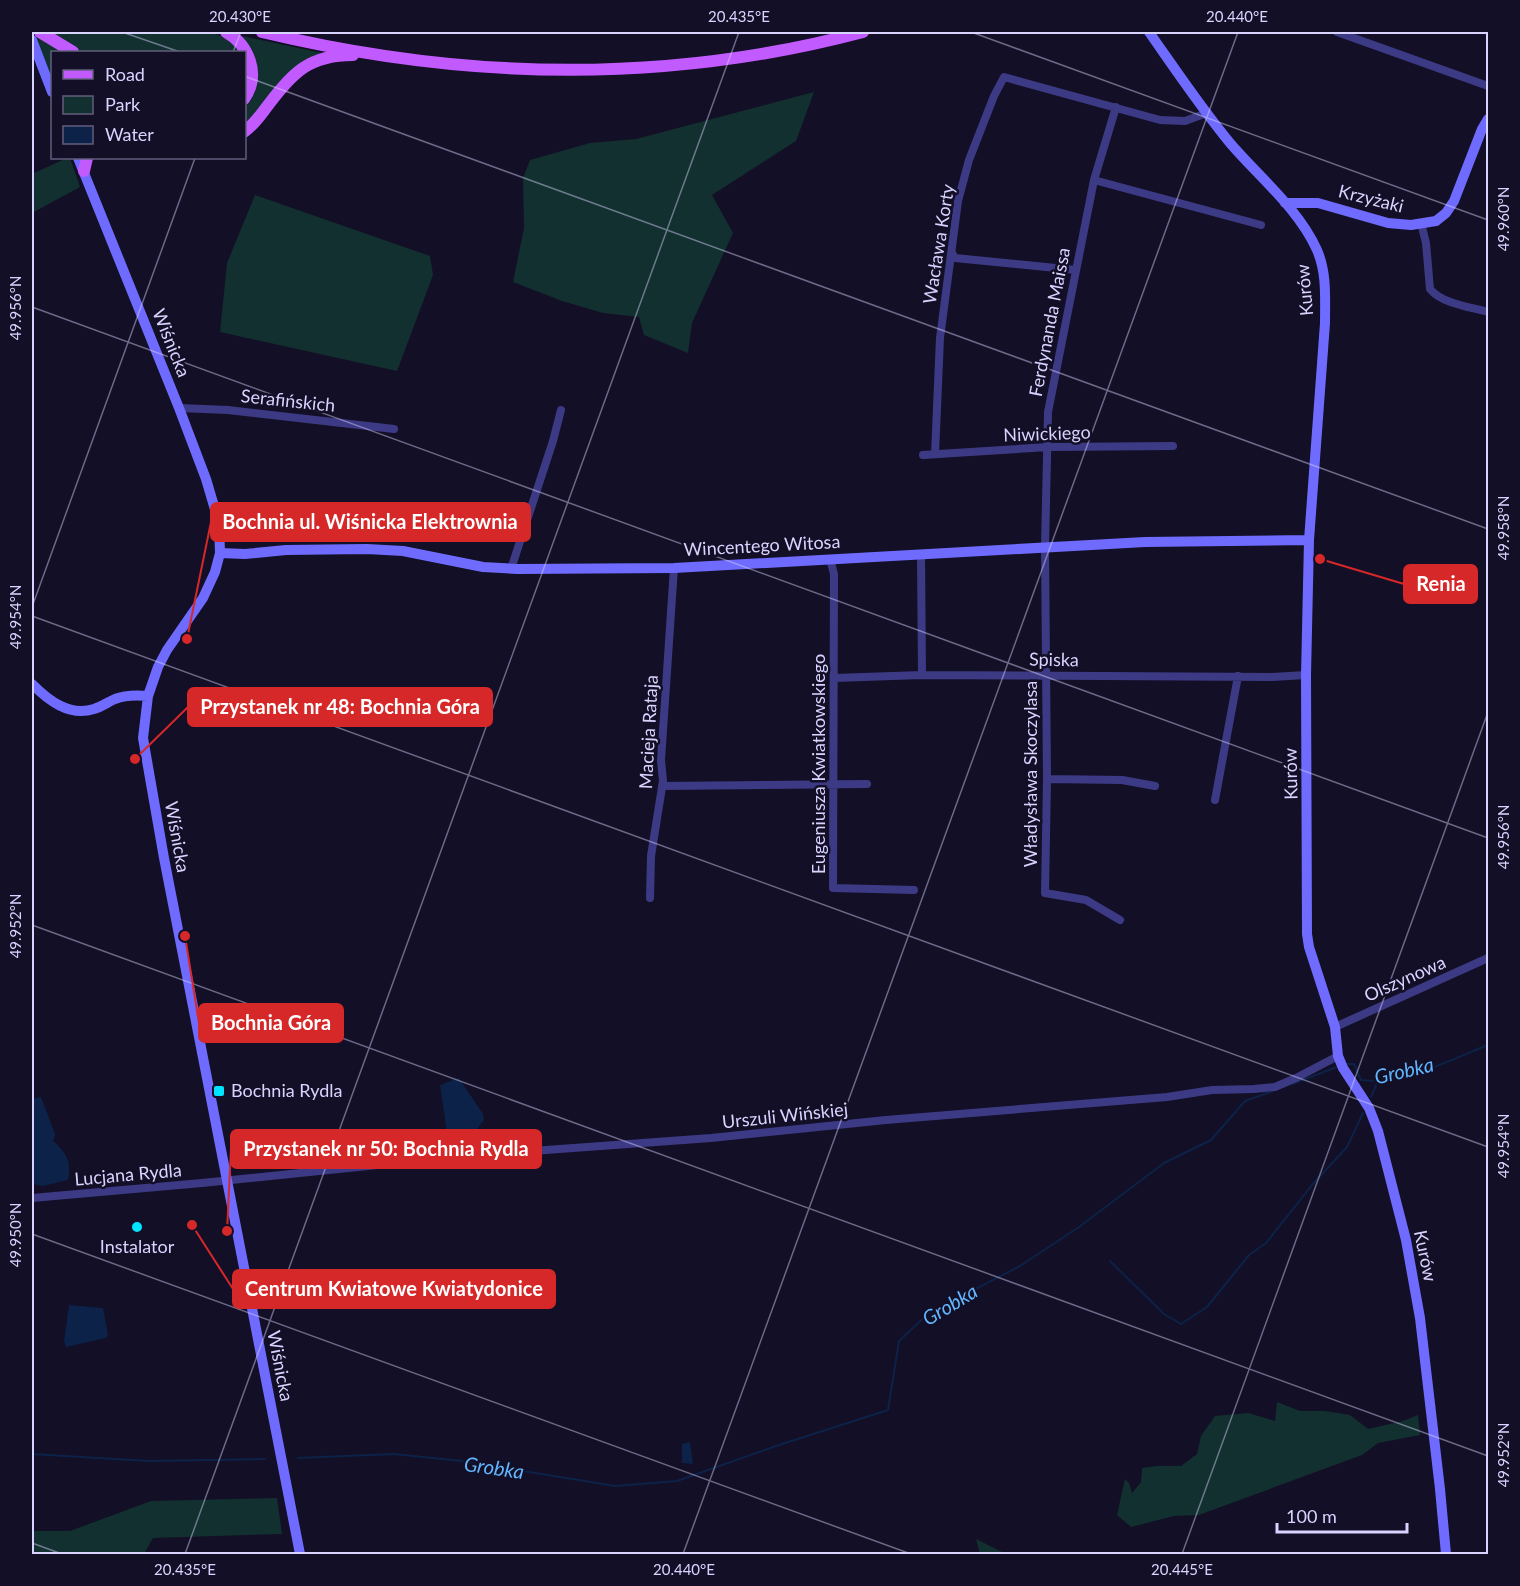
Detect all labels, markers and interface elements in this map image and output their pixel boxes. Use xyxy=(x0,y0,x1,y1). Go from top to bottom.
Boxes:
text: 20.430°E xyxy=(209,7,271,25)
text: 20.435°E xyxy=(708,7,770,25)
text: 20.440°E xyxy=(1206,7,1268,25)
legend xyxy=(51,51,246,159)
text: Road xyxy=(105,63,145,85)
text: Park xyxy=(105,93,141,115)
text: Water xyxy=(105,123,154,145)
street label: Krzyżaki xyxy=(1336,179,1406,217)
street label: Wacława Korty xyxy=(918,182,958,305)
text: 49.960°N xyxy=(1494,187,1512,251)
street label: Ferdynanda Maissa xyxy=(1024,245,1074,398)
street label: Kurów xyxy=(1291,263,1317,317)
text: 49.956°N xyxy=(6,276,24,340)
street label: Wiśnicka xyxy=(148,305,196,380)
street label: Serafińskich xyxy=(240,384,336,416)
street label: Niwickiego xyxy=(1003,420,1091,446)
text: 49.958°N xyxy=(1494,496,1512,560)
callout: Bochnia ul. Wiśnicka Elektrownia xyxy=(211,503,530,541)
text: Bochnia ul. Wiśnicka Elektrownia xyxy=(222,509,518,533)
street label: Wincentego Witosa xyxy=(683,530,841,560)
callout: Renia xyxy=(1404,565,1477,603)
text: Renia xyxy=(1416,571,1466,595)
text: 49.954°N xyxy=(6,585,24,649)
street label: Spiska xyxy=(1029,648,1079,670)
street label: Eugeniusza Kwiatkowskiego xyxy=(807,654,829,874)
street label: Macieja Rataja xyxy=(634,674,662,790)
street label: Władysława Skoczylasa xyxy=(1019,681,1041,867)
callout: Przystanek nr 48: Bochnia Góra xyxy=(188,688,492,726)
text: Przystanek nr 48: Bochnia Góra xyxy=(200,694,480,718)
street label: Kurów xyxy=(1279,748,1301,800)
street label: Wiśnicka xyxy=(161,800,195,874)
text: 49.956°N xyxy=(1494,805,1512,869)
text: 49.952°N xyxy=(6,894,24,958)
street label: Olszynowa xyxy=(1360,950,1449,1006)
callout: Bochnia Góra xyxy=(199,1004,343,1042)
text: Bochnia Góra xyxy=(211,1010,331,1034)
water label: Grobka xyxy=(1372,1052,1436,1088)
place label: Bochnia Rydla xyxy=(231,1079,343,1101)
marker: Bochnia Rydla xyxy=(212,1084,226,1098)
street label: Urszuli Wińskiej xyxy=(721,1097,849,1133)
text: 49.954°N xyxy=(1494,1114,1512,1178)
callout: Przystanek nr 50: Bochnia Rydla xyxy=(231,1130,541,1168)
text: Przystanek nr 50: Bochnia Rydla xyxy=(243,1136,529,1160)
street label: Lucjana Rydla xyxy=(73,1158,182,1190)
text: 49.950°N xyxy=(6,1203,24,1267)
marker: Instalator xyxy=(130,1220,144,1234)
street label: Kurów xyxy=(1410,1228,1442,1283)
place label: Instalator xyxy=(100,1235,175,1257)
callout: Centrum Kwiatowe Kwiatydonice xyxy=(233,1270,555,1308)
text: Centrum Kwiatowe Kwiatydonice xyxy=(245,1276,543,1300)
water label: Grobka xyxy=(918,1278,981,1330)
street label: Wiśnicka xyxy=(263,1328,299,1403)
text: 49.952°N xyxy=(1494,1423,1512,1487)
water label: Grobka xyxy=(463,1451,526,1483)
scale bar xyxy=(1277,1496,1408,1534)
text: 100 m xyxy=(1286,1505,1337,1527)
text: 20.435°E xyxy=(154,1560,216,1578)
text: 20.440°E xyxy=(653,1560,715,1578)
text: 20.445°E xyxy=(1151,1560,1213,1578)

